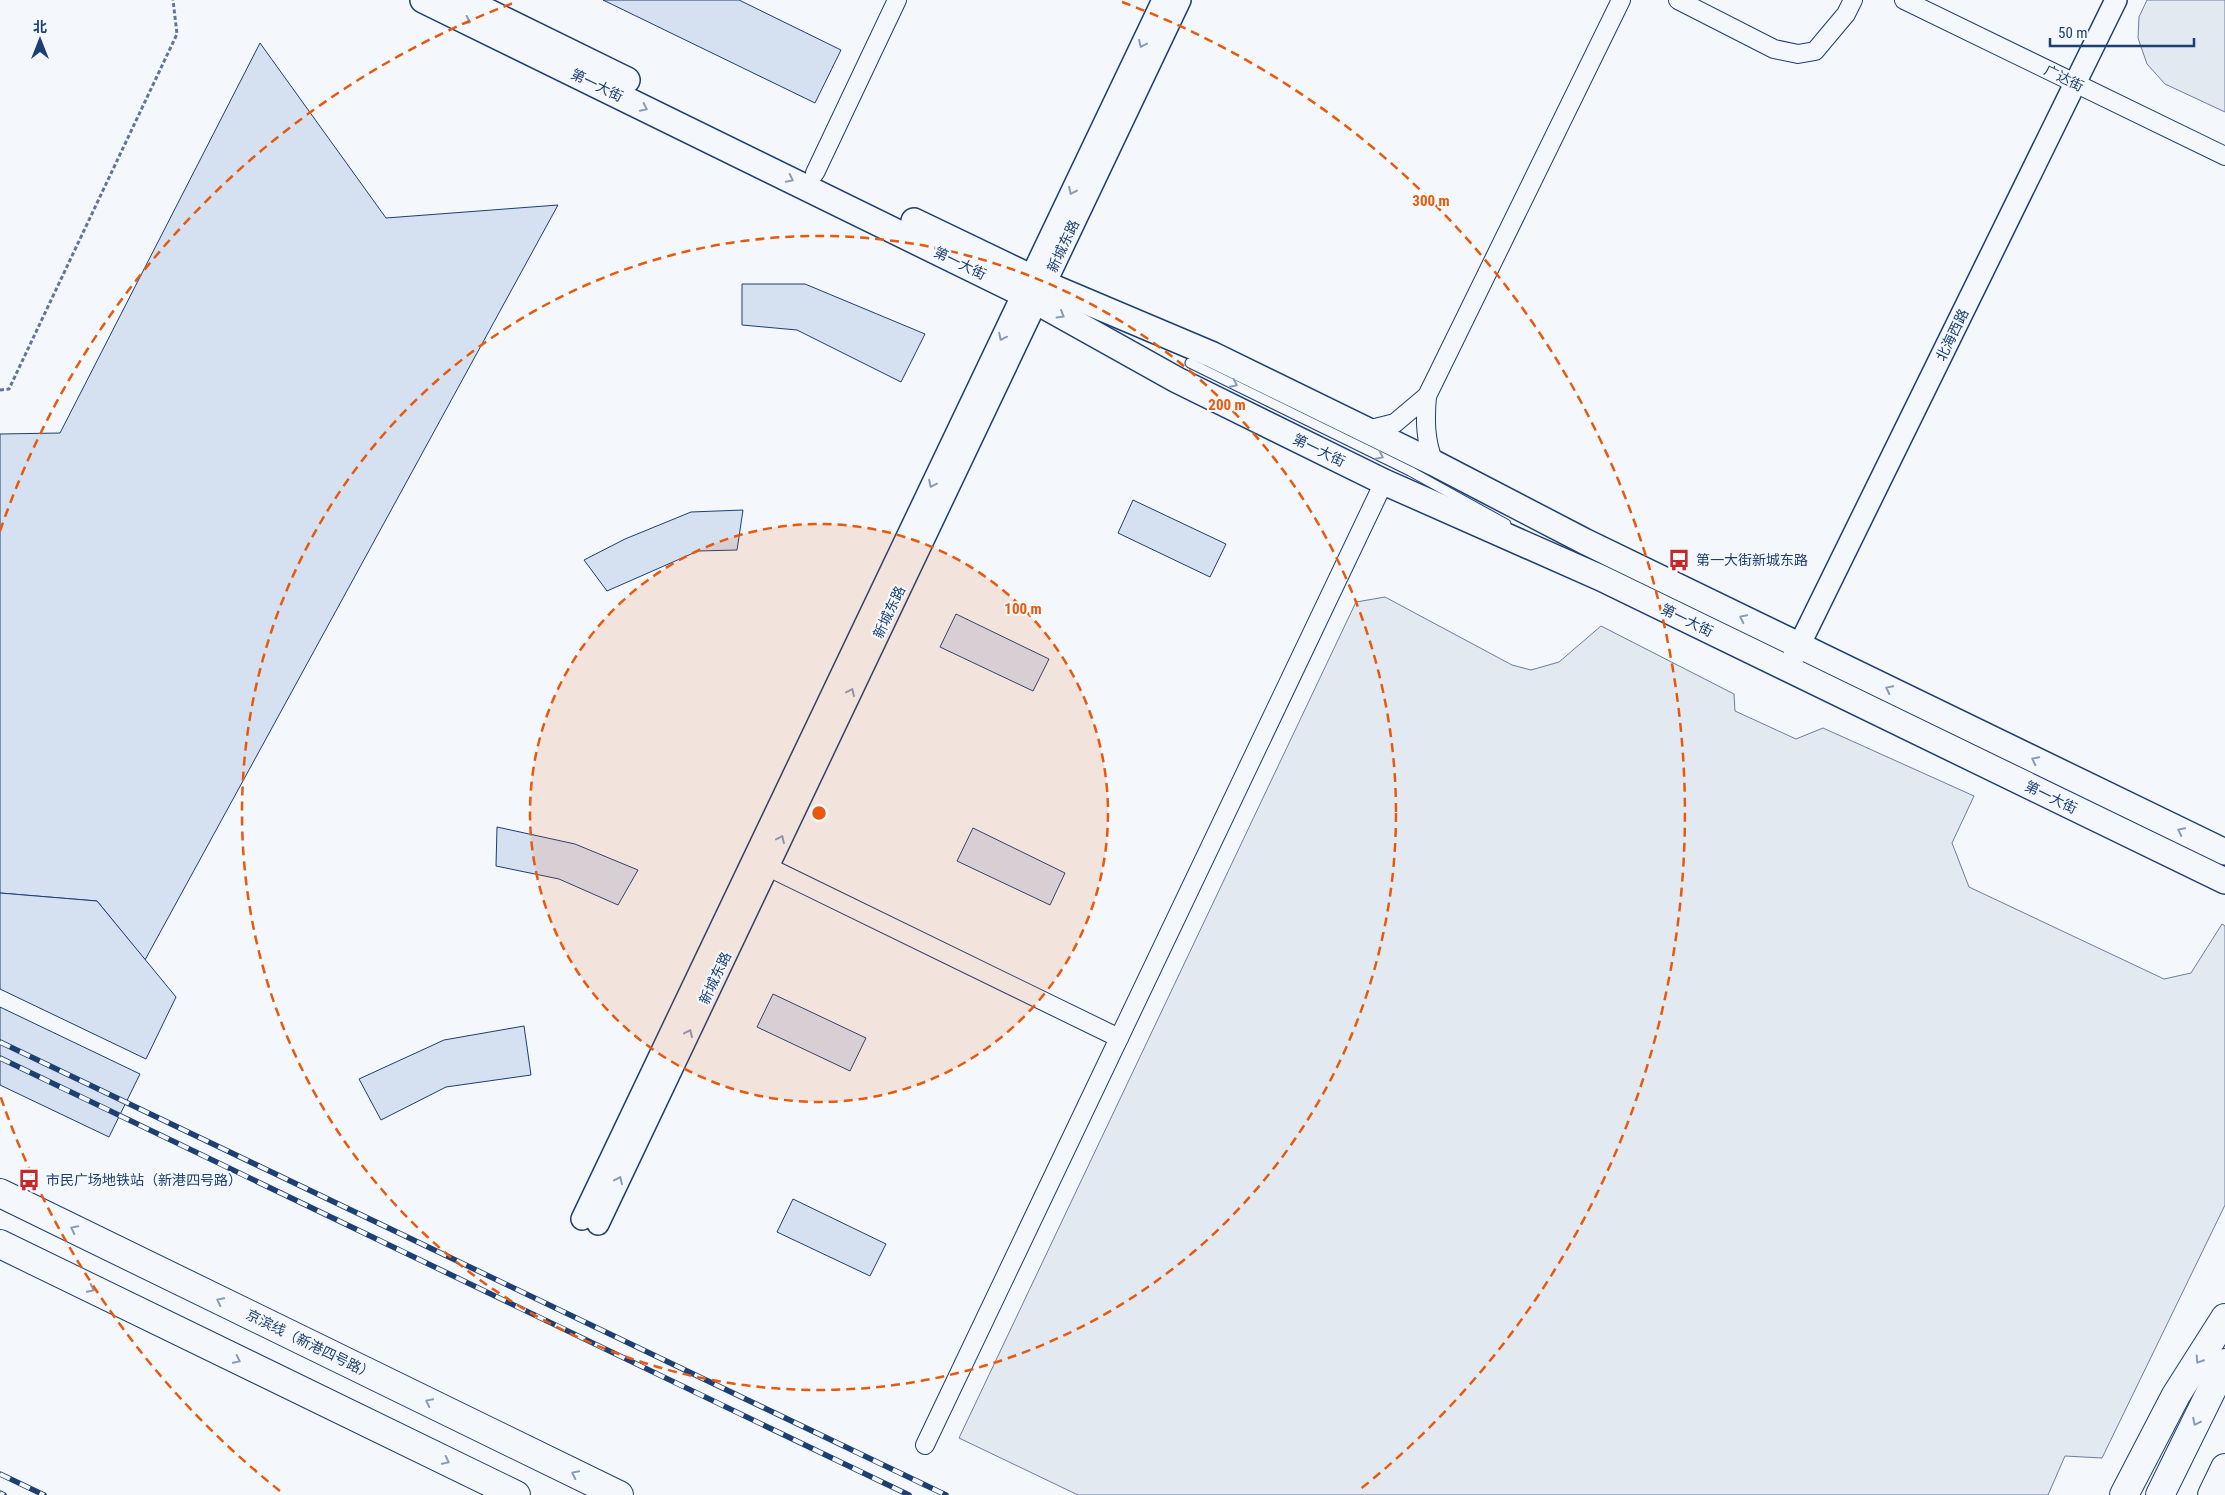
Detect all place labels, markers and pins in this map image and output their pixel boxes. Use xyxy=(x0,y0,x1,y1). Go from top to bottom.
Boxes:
bus stop icon: 第一大街新城东路 xyxy=(1666,547,1692,573)
place label: 第一大街新城东路 xyxy=(1696,552,1808,568)
centre of rings xyxy=(810,804,828,822)
bus stop icon: 市民广场地铁站（新港四号路） xyxy=(16,1167,42,1193)
place label: 市民广场地铁站（新港四号路） xyxy=(46,1172,242,1188)

